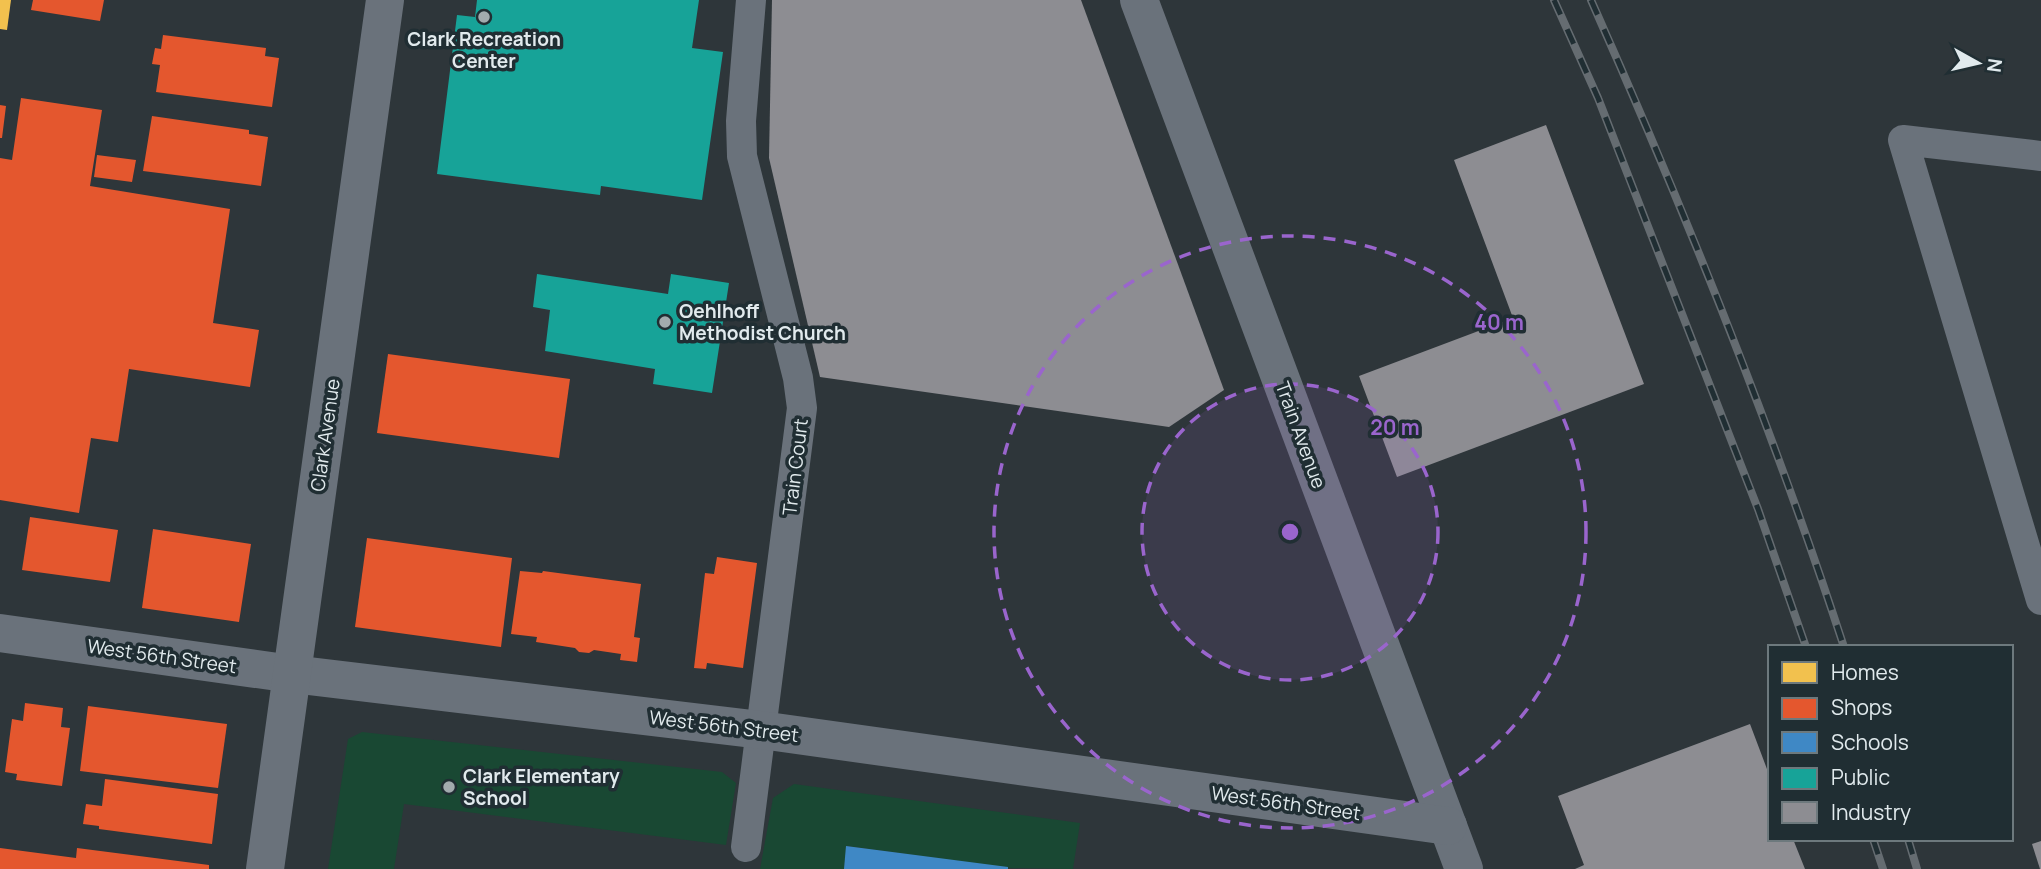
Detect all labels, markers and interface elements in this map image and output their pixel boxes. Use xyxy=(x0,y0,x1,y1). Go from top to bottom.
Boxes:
marker: Clark Recreation Center xyxy=(476,9,492,25)
place label: Clark Recreation Center xyxy=(407,26,561,74)
north arrow xyxy=(1943,28,2013,98)
text: N xyxy=(1981,57,2009,74)
place label: Oehlhoff Methodist Church xyxy=(679,298,846,346)
text: 40 m xyxy=(1474,308,1524,336)
marker: Oehlhoff Methodist Church xyxy=(657,314,673,330)
street label: Clark Avenue xyxy=(304,377,346,493)
street label: Train Avenue xyxy=(1270,378,1332,492)
text: 20 m xyxy=(1370,413,1420,441)
street label: Train Court xyxy=(776,417,814,517)
centre of rings xyxy=(1278,520,1302,544)
street label: West 56th Street xyxy=(86,633,238,679)
legend xyxy=(1768,645,2013,841)
text: Homes xyxy=(1831,658,1899,686)
text: Shops xyxy=(1831,693,1892,721)
street label: West 56th Street xyxy=(648,704,800,748)
text: Schools xyxy=(1831,728,1909,756)
place label: Clark Elementary School xyxy=(463,763,620,811)
text: Public xyxy=(1831,763,1890,791)
marker: Clark Elementary School xyxy=(441,779,457,795)
street label: West 56th Street xyxy=(1210,780,1362,826)
text: Industry xyxy=(1831,798,1911,826)

